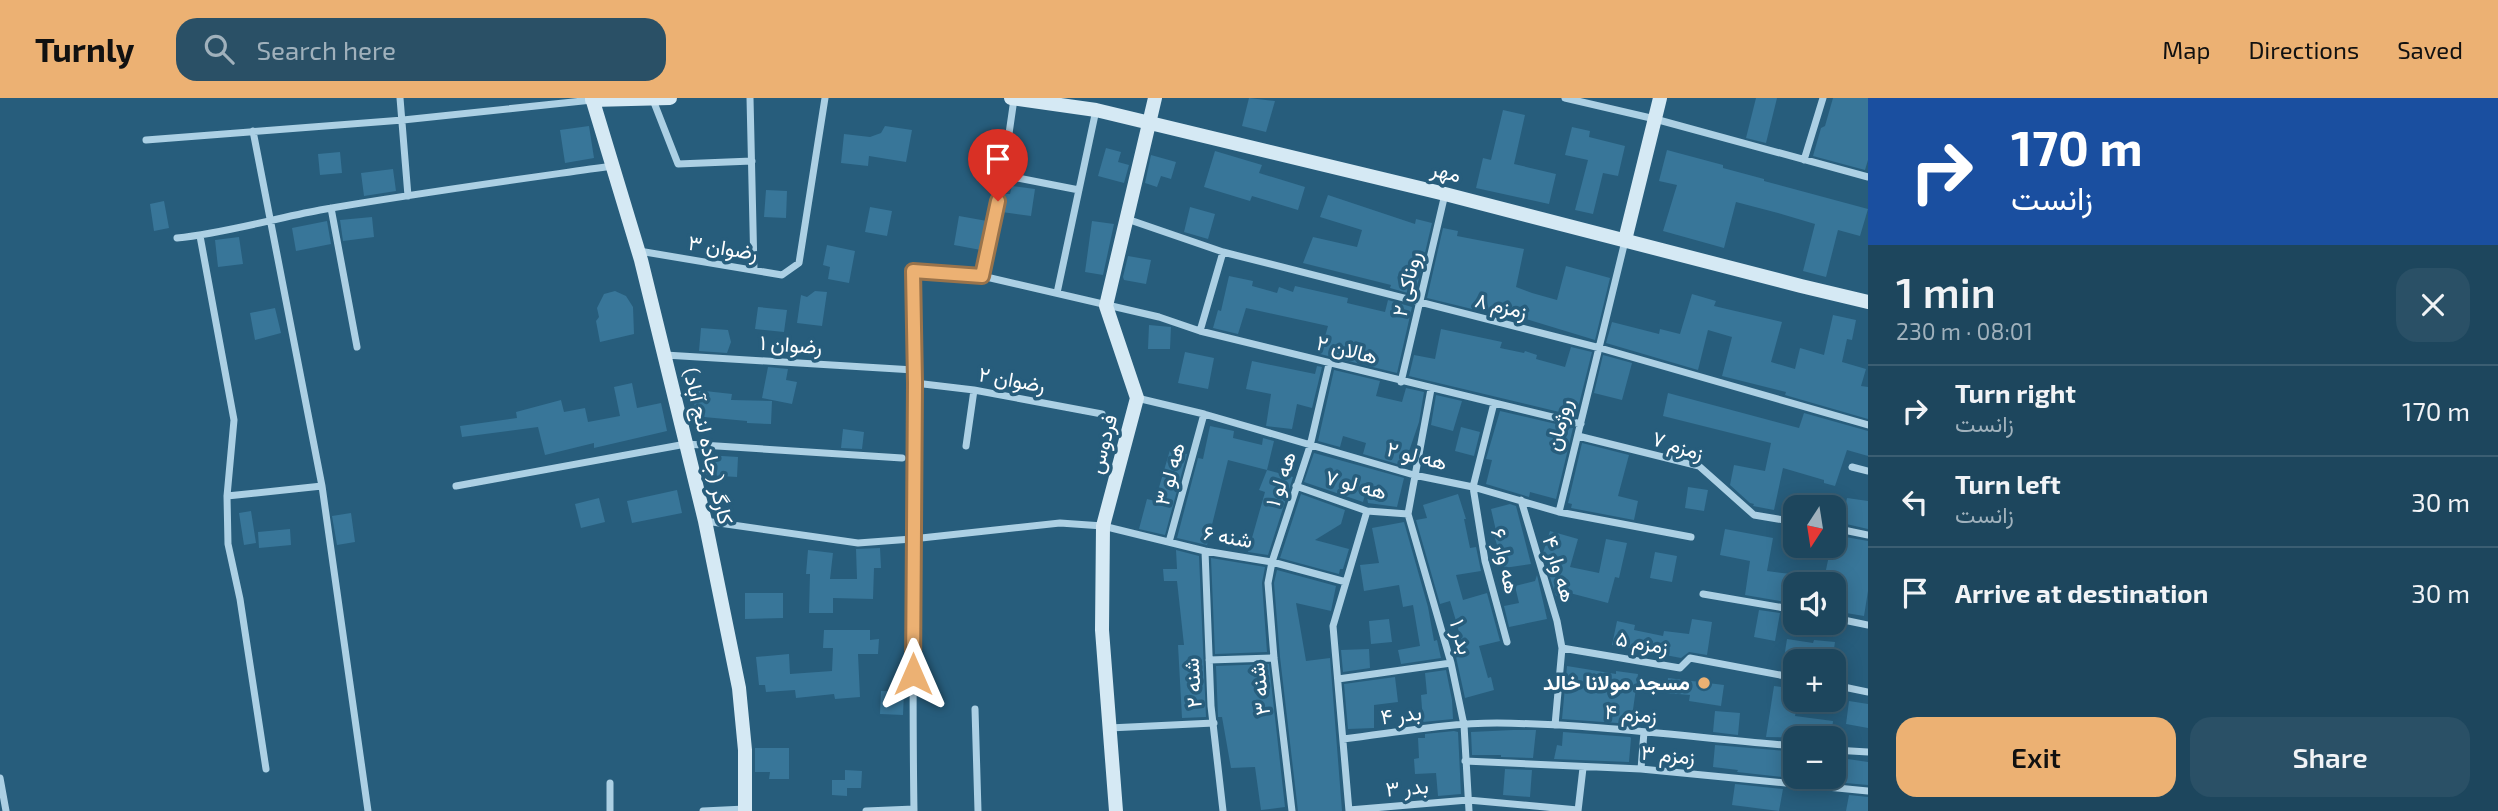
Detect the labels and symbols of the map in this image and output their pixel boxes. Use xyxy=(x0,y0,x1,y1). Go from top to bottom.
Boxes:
pin xyxy=(968,129,1028,201)
street label: مهر xyxy=(1427,155,1464,188)
street label: رضوان ۳ xyxy=(686,229,760,266)
street label: روناکی ۲ xyxy=(1386,249,1427,319)
street label: زمزم ۸ xyxy=(1472,286,1530,326)
street label: رضوان ۱ xyxy=(759,329,823,360)
street label: هالان ۲ xyxy=(1314,329,1380,369)
street label: رضوان ۲ xyxy=(977,360,1048,399)
street label: کارگر (جاده لنج آباد) xyxy=(676,365,740,527)
street label: روژمان xyxy=(1539,396,1578,454)
street label: فردوس xyxy=(1082,411,1123,476)
street label: زمزم ۷ xyxy=(1649,425,1707,467)
street label: هه لو ۲ xyxy=(1384,435,1450,476)
street label: هه لو ۳ xyxy=(1148,439,1191,508)
street label: هه لو ۱ xyxy=(1259,448,1302,510)
street label: هه لو ۷ xyxy=(1322,463,1390,506)
north arrow xyxy=(1783,495,1846,558)
street label: شنه ۶ xyxy=(1202,519,1255,552)
street label: هه وار ۶ xyxy=(1485,525,1526,596)
street label: هه وار ۴ xyxy=(1537,532,1582,605)
street label: بدر ۱ xyxy=(1444,616,1479,658)
street label: زمزم ۵ xyxy=(1614,625,1670,661)
position arrow xyxy=(876,637,950,711)
street label: شنه ۲ xyxy=(1177,657,1206,709)
street label: شنه ۳ xyxy=(1243,661,1274,717)
place label: مسجد مولانا خالد xyxy=(1543,669,1690,696)
marker: مسجد مولانا خالد xyxy=(1696,675,1712,691)
street label: زمزم ۴ xyxy=(1604,698,1658,730)
street label: بدر ۴ xyxy=(1379,699,1423,730)
street label: زمزم ۳ xyxy=(1640,739,1696,771)
street label: بدر ۳ xyxy=(1384,772,1430,803)

